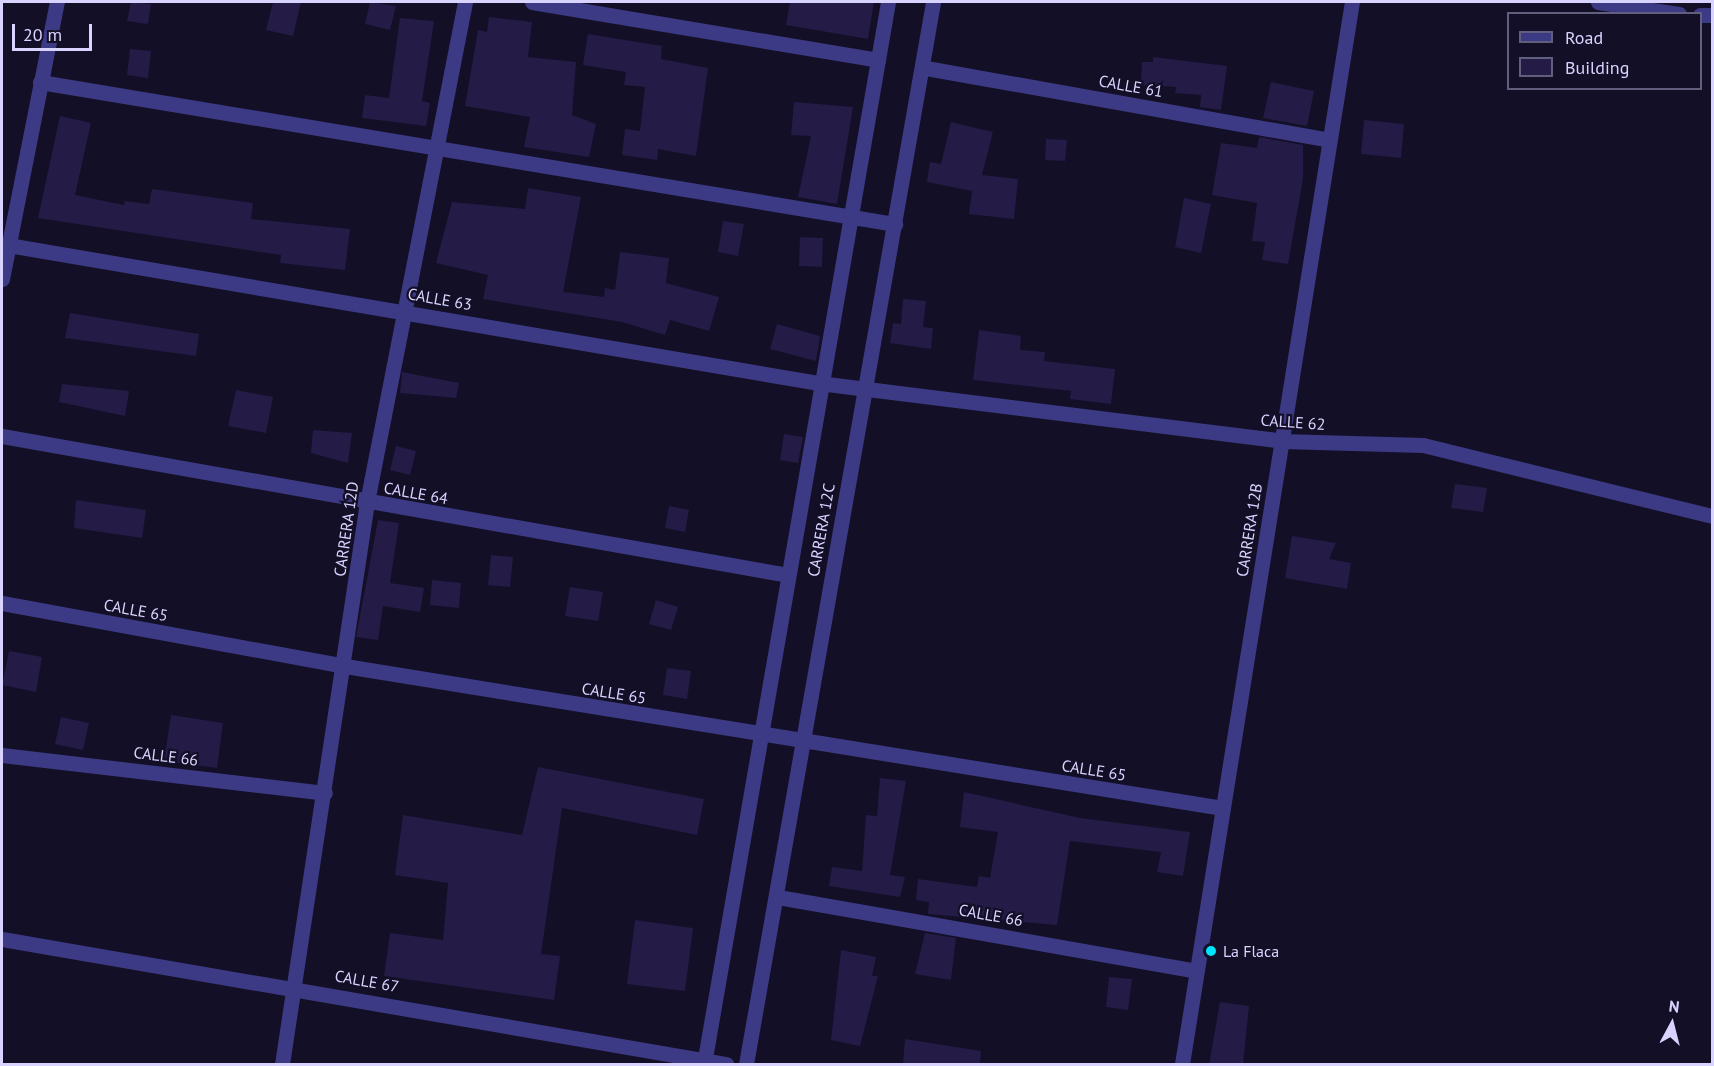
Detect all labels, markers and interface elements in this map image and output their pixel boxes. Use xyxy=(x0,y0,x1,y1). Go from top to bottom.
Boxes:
scale bar xyxy=(15,12,94,50)
legend xyxy=(1507,12,1702,90)
text: 20 m xyxy=(23,23,62,46)
text: Road xyxy=(1565,26,1603,49)
text: Building xyxy=(1565,56,1629,79)
street label: CALLE 61 xyxy=(1097,71,1165,101)
street label: CALLE 63 xyxy=(406,284,474,314)
street label: CALLE 62 xyxy=(1260,410,1326,434)
street label: CALLE 64 xyxy=(382,478,450,508)
street label: CARRERA 12D xyxy=(330,480,362,578)
street label: CARRERA 12B xyxy=(1232,481,1266,579)
street label: CARRERA 12C xyxy=(803,482,839,578)
street label: CALLE 65 xyxy=(102,595,170,625)
street label: CALLE 65 xyxy=(580,678,648,708)
street label: CALLE 66 xyxy=(133,743,199,769)
street label: CALLE 65 xyxy=(1060,755,1128,785)
street label: CALLE 66 xyxy=(957,900,1025,930)
place label: La Flaca xyxy=(1223,941,1279,961)
marker: La Flaca xyxy=(1204,944,1218,958)
street label: CALLE 67 xyxy=(333,966,401,996)
north arrow xyxy=(1642,994,1702,1054)
text: N xyxy=(1668,996,1681,1017)

